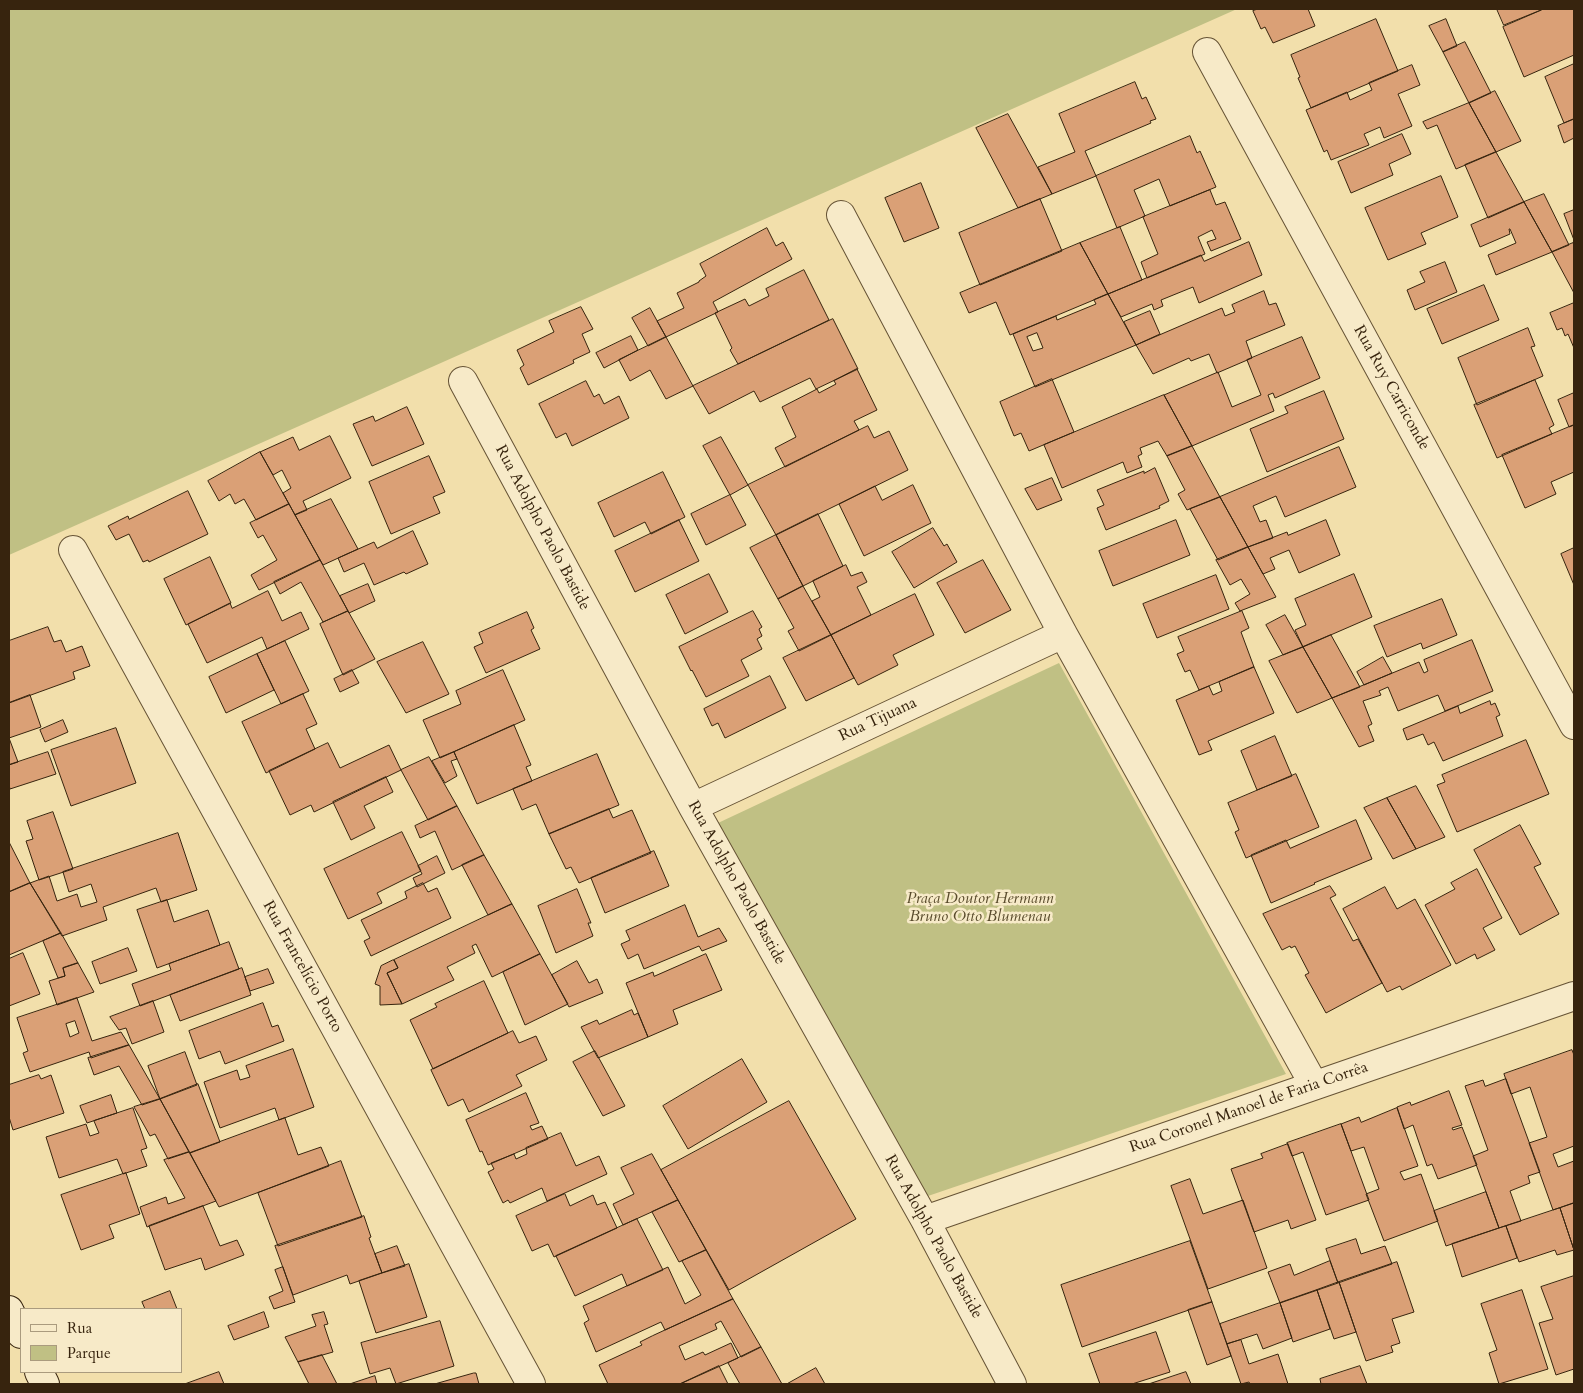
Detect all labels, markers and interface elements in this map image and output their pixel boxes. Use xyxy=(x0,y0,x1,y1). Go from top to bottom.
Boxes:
street label: Rua Ruy Carriconde xyxy=(1349,322,1433,454)
street label: Rua Adolpho Paolo Bastide xyxy=(490,442,594,614)
street label: Rua Tijuana xyxy=(836,694,920,746)
street label: Rua Adolpho Paolo Bastide xyxy=(683,798,789,968)
park label: Praça Doutor Hermann Bruno Otto Blumenau xyxy=(906,889,1054,927)
street label: Rua Francelício Porto xyxy=(258,898,346,1036)
street label: Rua Coronel Manoel de Faria Corrêa xyxy=(1127,1058,1371,1158)
street label: Rua Adolpho Paolo Bastide xyxy=(880,1152,986,1322)
legend xyxy=(20,1308,182,1373)
text: Rua xyxy=(67,1318,92,1338)
text: Parque xyxy=(67,1343,111,1363)

